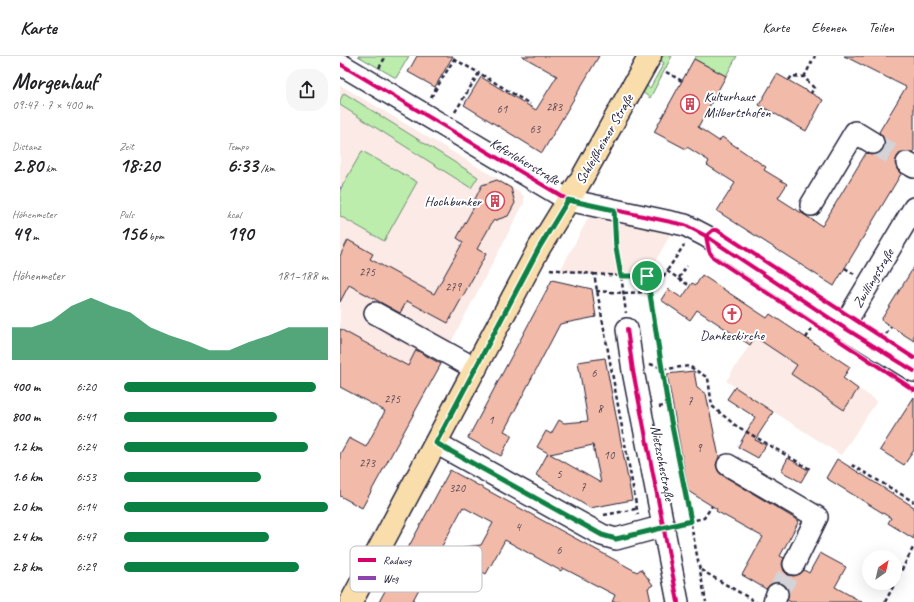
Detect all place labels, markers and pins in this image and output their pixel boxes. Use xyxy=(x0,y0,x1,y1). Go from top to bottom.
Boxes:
place label: Kulturhaus Milbertshofen xyxy=(704,88,771,121)
building icon: Kulturhaus Milbertshofen xyxy=(679,93,701,115)
building icon: Hochbunker xyxy=(484,190,506,212)
place label: Hochbunker xyxy=(425,193,482,210)
pin xyxy=(630,259,664,293)
church icon: Dankeskirche xyxy=(721,303,743,325)
place label: Dankeskirche xyxy=(700,327,765,344)

